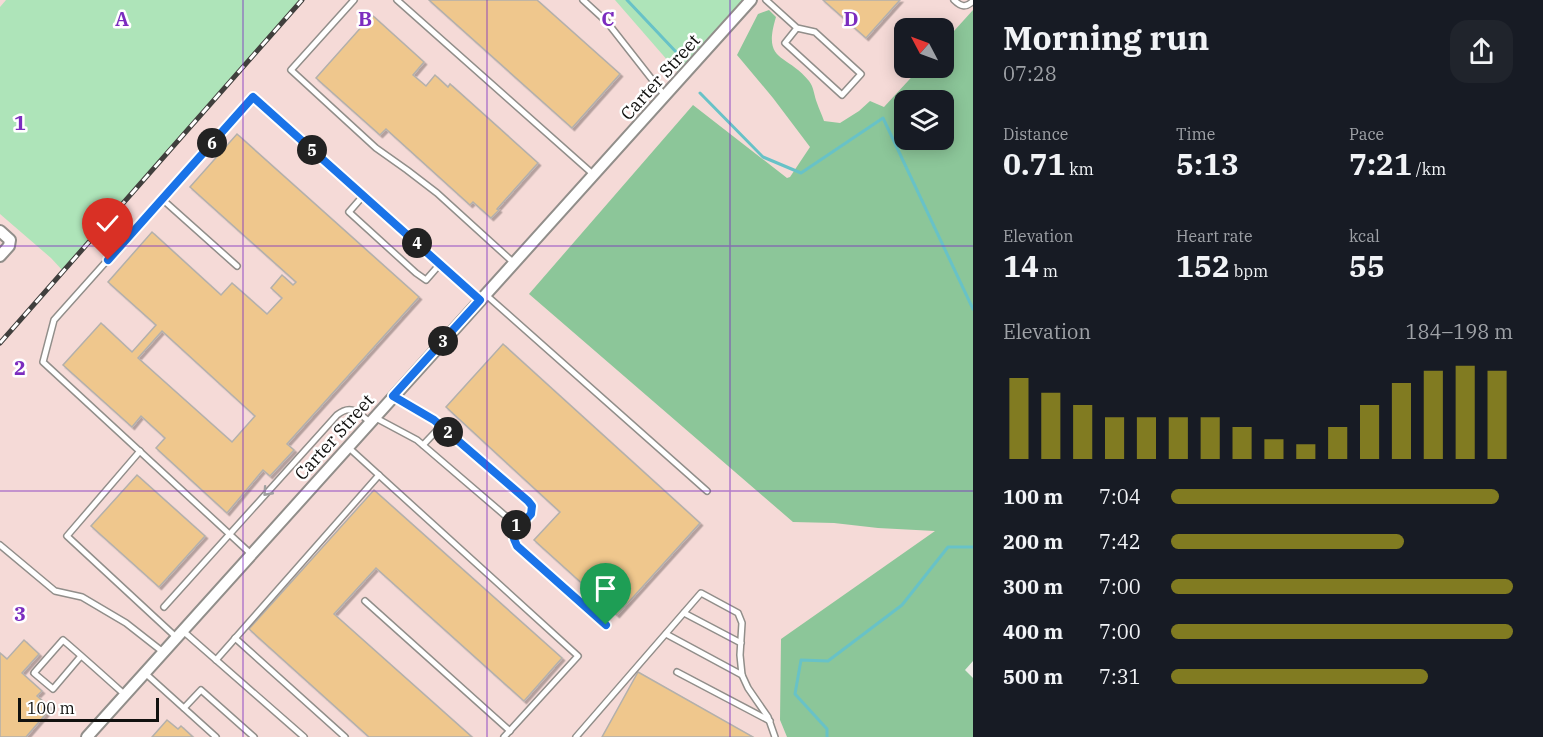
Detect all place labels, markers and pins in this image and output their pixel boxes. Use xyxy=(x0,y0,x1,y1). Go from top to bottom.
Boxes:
pin: 6 xyxy=(197,128,227,158)
pin: 5 xyxy=(297,135,327,165)
pin xyxy=(82,198,133,260)
pin: 4 xyxy=(402,228,432,258)
pin: 3 xyxy=(428,326,458,356)
pin: 2 xyxy=(433,417,463,447)
pin: 1 xyxy=(501,510,531,540)
pin xyxy=(580,563,631,625)

